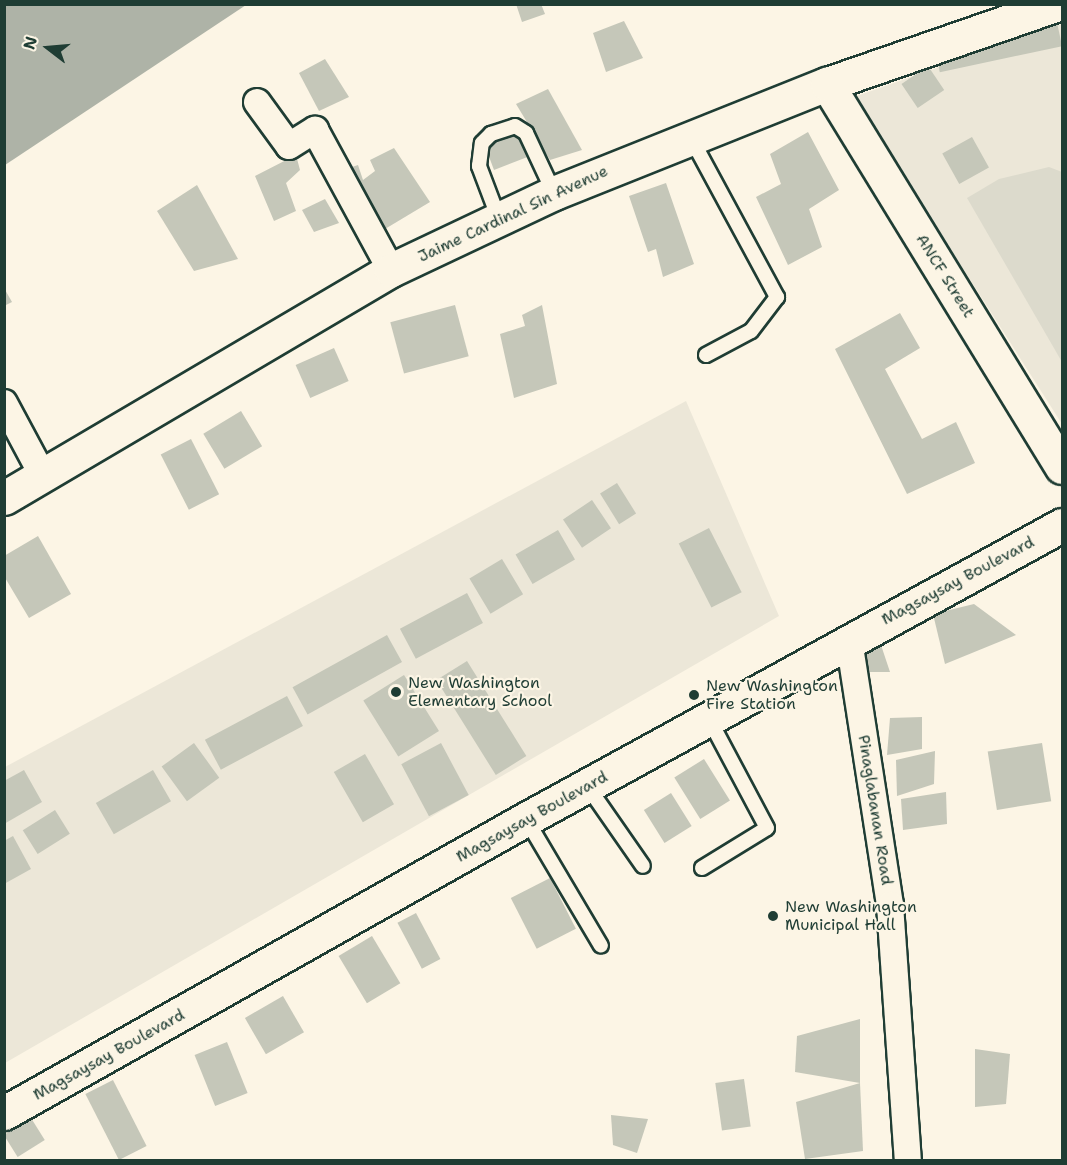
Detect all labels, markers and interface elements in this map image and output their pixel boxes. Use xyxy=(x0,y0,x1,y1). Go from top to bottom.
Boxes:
north arrow xyxy=(18,18,78,78)
text: N xyxy=(18,34,42,52)
street label: Jaime Cardinal Sin Avenue xyxy=(415,162,611,266)
street label: ANCF Street xyxy=(912,231,978,321)
street label: Magsaysay Boulevard xyxy=(878,533,1038,629)
place label: New Washington Elementary School xyxy=(408,673,552,711)
place label: New Washington Fire Station xyxy=(706,676,838,714)
marker: New Washington Elementary School xyxy=(389,685,403,699)
marker: New Washington Fire Station xyxy=(687,688,701,702)
street label: Pinaglabanan Road xyxy=(854,734,896,886)
street label: Magsaysay Boulevard xyxy=(453,767,611,867)
place label: New Washington Municipal Hall xyxy=(785,897,917,935)
marker: New Washington Municipal Hall xyxy=(766,909,780,923)
street label: Magsaysay Boulevard xyxy=(30,1005,188,1105)

